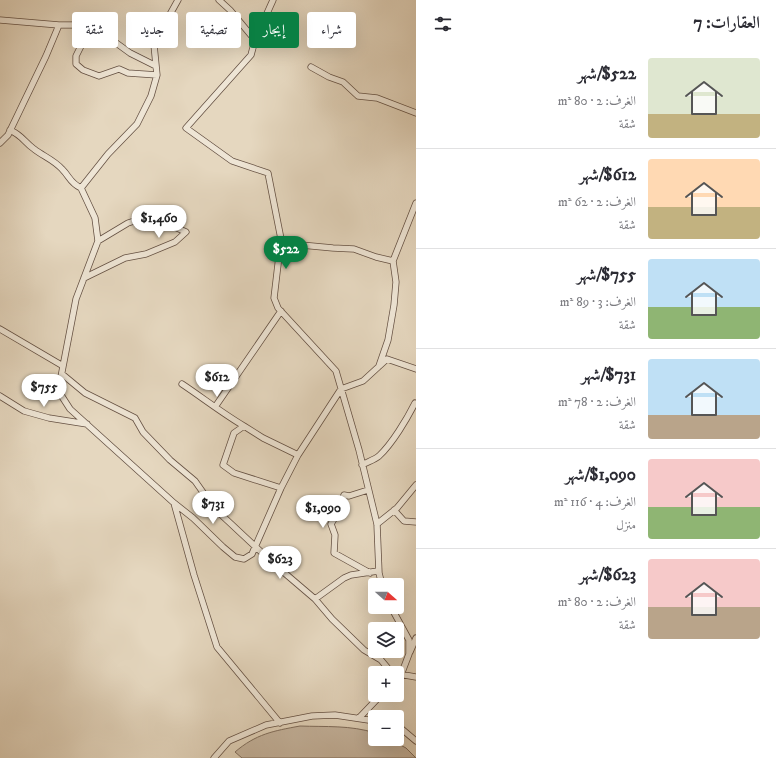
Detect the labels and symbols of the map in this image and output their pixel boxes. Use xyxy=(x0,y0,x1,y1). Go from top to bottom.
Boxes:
pin: $1,460 xyxy=(126,205,192,239)
pin: $522 xyxy=(262,236,310,270)
pin: $612 xyxy=(193,364,241,398)
pin: $755 xyxy=(20,374,68,408)
pin: $731 xyxy=(189,491,237,525)
pin: $1,090 xyxy=(290,495,356,529)
pin: $623 xyxy=(256,546,304,580)
north arrow xyxy=(368,578,404,614)

